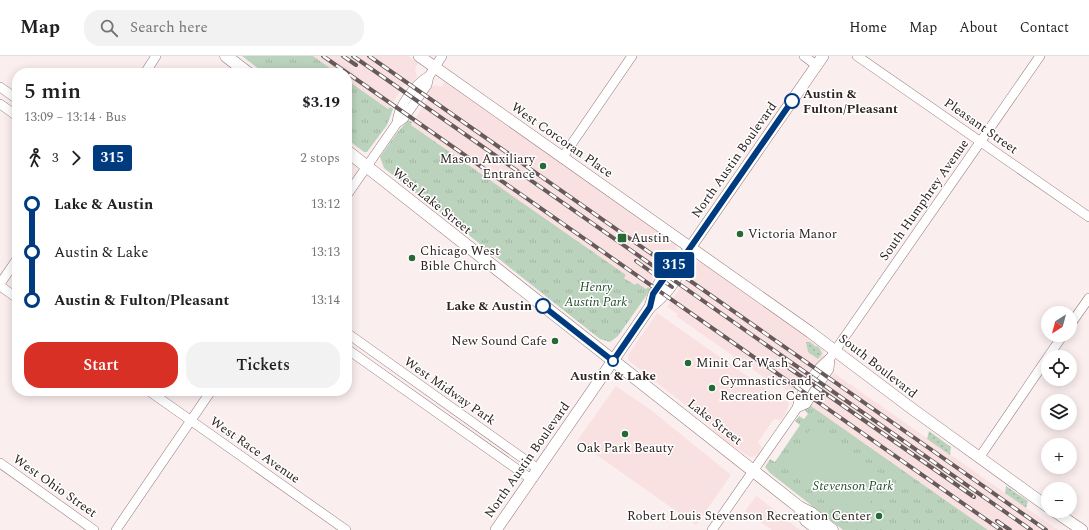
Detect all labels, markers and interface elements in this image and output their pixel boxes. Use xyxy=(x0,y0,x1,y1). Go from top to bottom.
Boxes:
search box xyxy=(84,10,364,46)
text: Map xyxy=(20,13,60,42)
text: Search here xyxy=(130,16,208,39)
icon: search xyxy=(98,17,120,39)
text: Home xyxy=(849,17,887,38)
text: Map xyxy=(909,17,937,38)
text: About xyxy=(959,17,998,38)
text: Contact xyxy=(1020,17,1069,38)
text: 5 min xyxy=(24,75,81,108)
place label: Austin & Fulton/Pleasant xyxy=(803,84,898,119)
text: $3.19 xyxy=(302,91,340,114)
marker: Austin & Fulton/Pleasant xyxy=(784,93,800,109)
street label: Pleasant Street xyxy=(940,93,1022,159)
street label: West Corcoran Place xyxy=(507,97,617,183)
street label: North Austin Boulevard xyxy=(686,98,782,222)
text: 13:09 – 13:14 · Bus xyxy=(24,107,127,127)
street label: South Humphrey Avenue xyxy=(874,135,974,265)
icon: walk xyxy=(24,147,46,169)
icon: forward xyxy=(65,147,87,169)
text: 315 xyxy=(101,147,124,168)
text: 3 xyxy=(52,148,59,168)
text: 2 stops xyxy=(300,148,340,168)
place label: Mason Auxiliary Entrance xyxy=(440,149,536,184)
marker: Mason Auxiliary Entrance xyxy=(538,161,548,171)
street label: West Lake Street xyxy=(388,163,476,240)
text: Lake & Austin xyxy=(54,193,153,216)
text: 13:12 xyxy=(311,194,340,214)
place label: Victoria Manor xyxy=(748,224,837,244)
place label: Austin xyxy=(631,228,670,248)
marker: Victoria Manor xyxy=(735,229,745,239)
marker: Austin xyxy=(616,232,628,244)
text: Austin & Lake xyxy=(54,241,148,264)
place label: Chicago West Bible Church xyxy=(420,241,500,276)
text: 13:13 xyxy=(311,242,340,262)
line badge: 315 xyxy=(651,252,697,278)
marker: Chicago West Bible Church xyxy=(407,253,417,263)
text: 315 xyxy=(662,254,686,275)
park label: Henry Austin Park xyxy=(564,277,627,312)
text: Austin & Fulton/Pleasant xyxy=(54,289,229,312)
text: 13:14 xyxy=(311,290,340,310)
place label: Lake & Austin xyxy=(446,296,532,316)
marker: Lake & Austin xyxy=(535,298,551,314)
north arrow xyxy=(1041,306,1077,342)
map controls xyxy=(1041,306,1077,518)
street label: South Boulevard xyxy=(834,329,922,403)
place label: New Sound Cafe xyxy=(451,331,547,351)
marker: New Sound Cafe xyxy=(550,336,560,346)
button: Start xyxy=(24,342,178,388)
button: Tickets xyxy=(186,342,340,388)
button: locate xyxy=(1041,350,1077,386)
street label: West Midway Park xyxy=(400,352,500,430)
place label: Minit Car Wash xyxy=(696,353,789,373)
marker: Austin & Lake xyxy=(607,355,619,367)
marker: Minit Car Wash xyxy=(683,358,693,368)
place label: Austin & Lake xyxy=(570,366,656,386)
place label: Gymnastics and Recreation Center xyxy=(720,371,825,406)
marker: Gymnastics and Recreation Center xyxy=(707,383,717,393)
street label: Lake Street xyxy=(683,394,747,450)
button: layers xyxy=(1041,394,1077,430)
street label: North Austin Boulevard xyxy=(479,398,575,522)
street label: West Race Avenue xyxy=(206,411,304,489)
marker: Oak Park Beauty xyxy=(620,429,630,439)
place label: Oak Park Beauty xyxy=(577,438,674,458)
button: + xyxy=(1041,438,1077,474)
street label: West Ohio Street xyxy=(9,450,101,523)
park label: Stevenson Park xyxy=(813,476,893,496)
button: − xyxy=(1041,482,1077,518)
place label: Robert Louis Stevenson Recreation Center xyxy=(627,506,871,526)
marker: Robert Louis Stevenson Recreation Center xyxy=(874,511,884,521)

